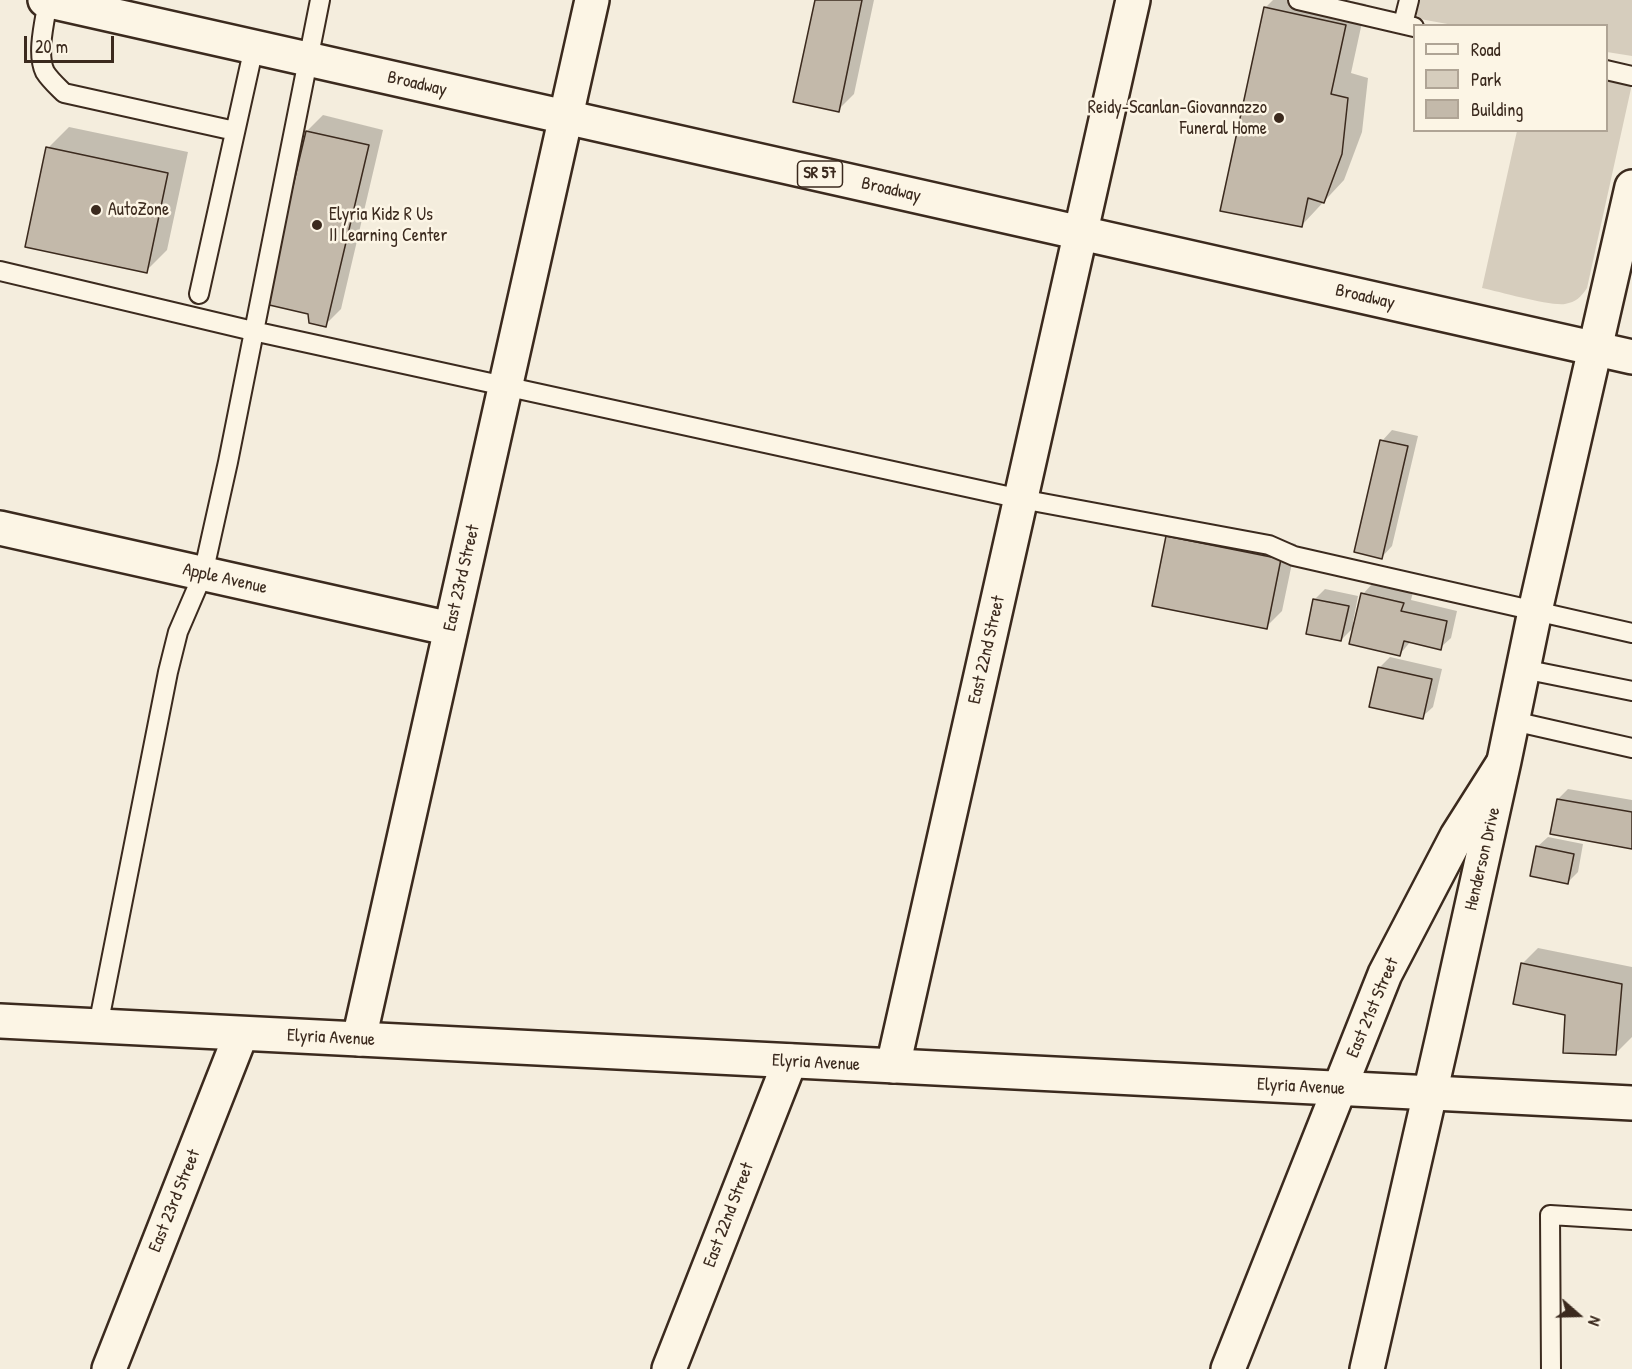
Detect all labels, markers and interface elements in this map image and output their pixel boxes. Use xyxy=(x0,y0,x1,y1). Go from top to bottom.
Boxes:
scale bar xyxy=(27,24,117,62)
legend xyxy=(1413,24,1608,132)
text: 20 m xyxy=(35,34,68,59)
text: Road xyxy=(1471,37,1501,62)
street label: Broadway xyxy=(385,67,449,101)
text: Park xyxy=(1471,67,1501,92)
place label: Reidy-Scanlan-Giovannazzo Funeral Home xyxy=(1088,97,1267,140)
text: Building xyxy=(1471,97,1523,122)
marker: Reidy-Scanlan-Giovannazzo Funeral Home xyxy=(1272,111,1286,125)
road number: SR 57 xyxy=(798,161,842,187)
street label: Broadway xyxy=(859,173,923,207)
place label: AutoZone xyxy=(108,199,169,221)
marker: AutoZone xyxy=(89,203,103,217)
place label: Elyria Kidz R Us II Learning Center xyxy=(329,204,447,246)
marker: Elyria Kidz R Us II Learning Center xyxy=(310,218,324,232)
street label: Broadway xyxy=(1333,280,1397,314)
street label: East 23rd Street xyxy=(439,523,485,633)
street label: Apple Avenue xyxy=(181,559,269,599)
street label: East 22nd Street xyxy=(964,594,1010,706)
street label: Henderson Drive xyxy=(1461,805,1505,913)
street label: East 21st Street xyxy=(1342,955,1404,1061)
street label: Elyria Avenue xyxy=(286,1025,376,1051)
street label: Elyria Avenue xyxy=(771,1050,861,1076)
street label: Elyria Avenue xyxy=(1256,1074,1346,1100)
street label: East 23rd Street xyxy=(145,1147,205,1255)
street label: East 22nd Street xyxy=(699,1160,759,1270)
north arrow xyxy=(1548,1285,1608,1345)
text: N xyxy=(1583,1313,1607,1329)

